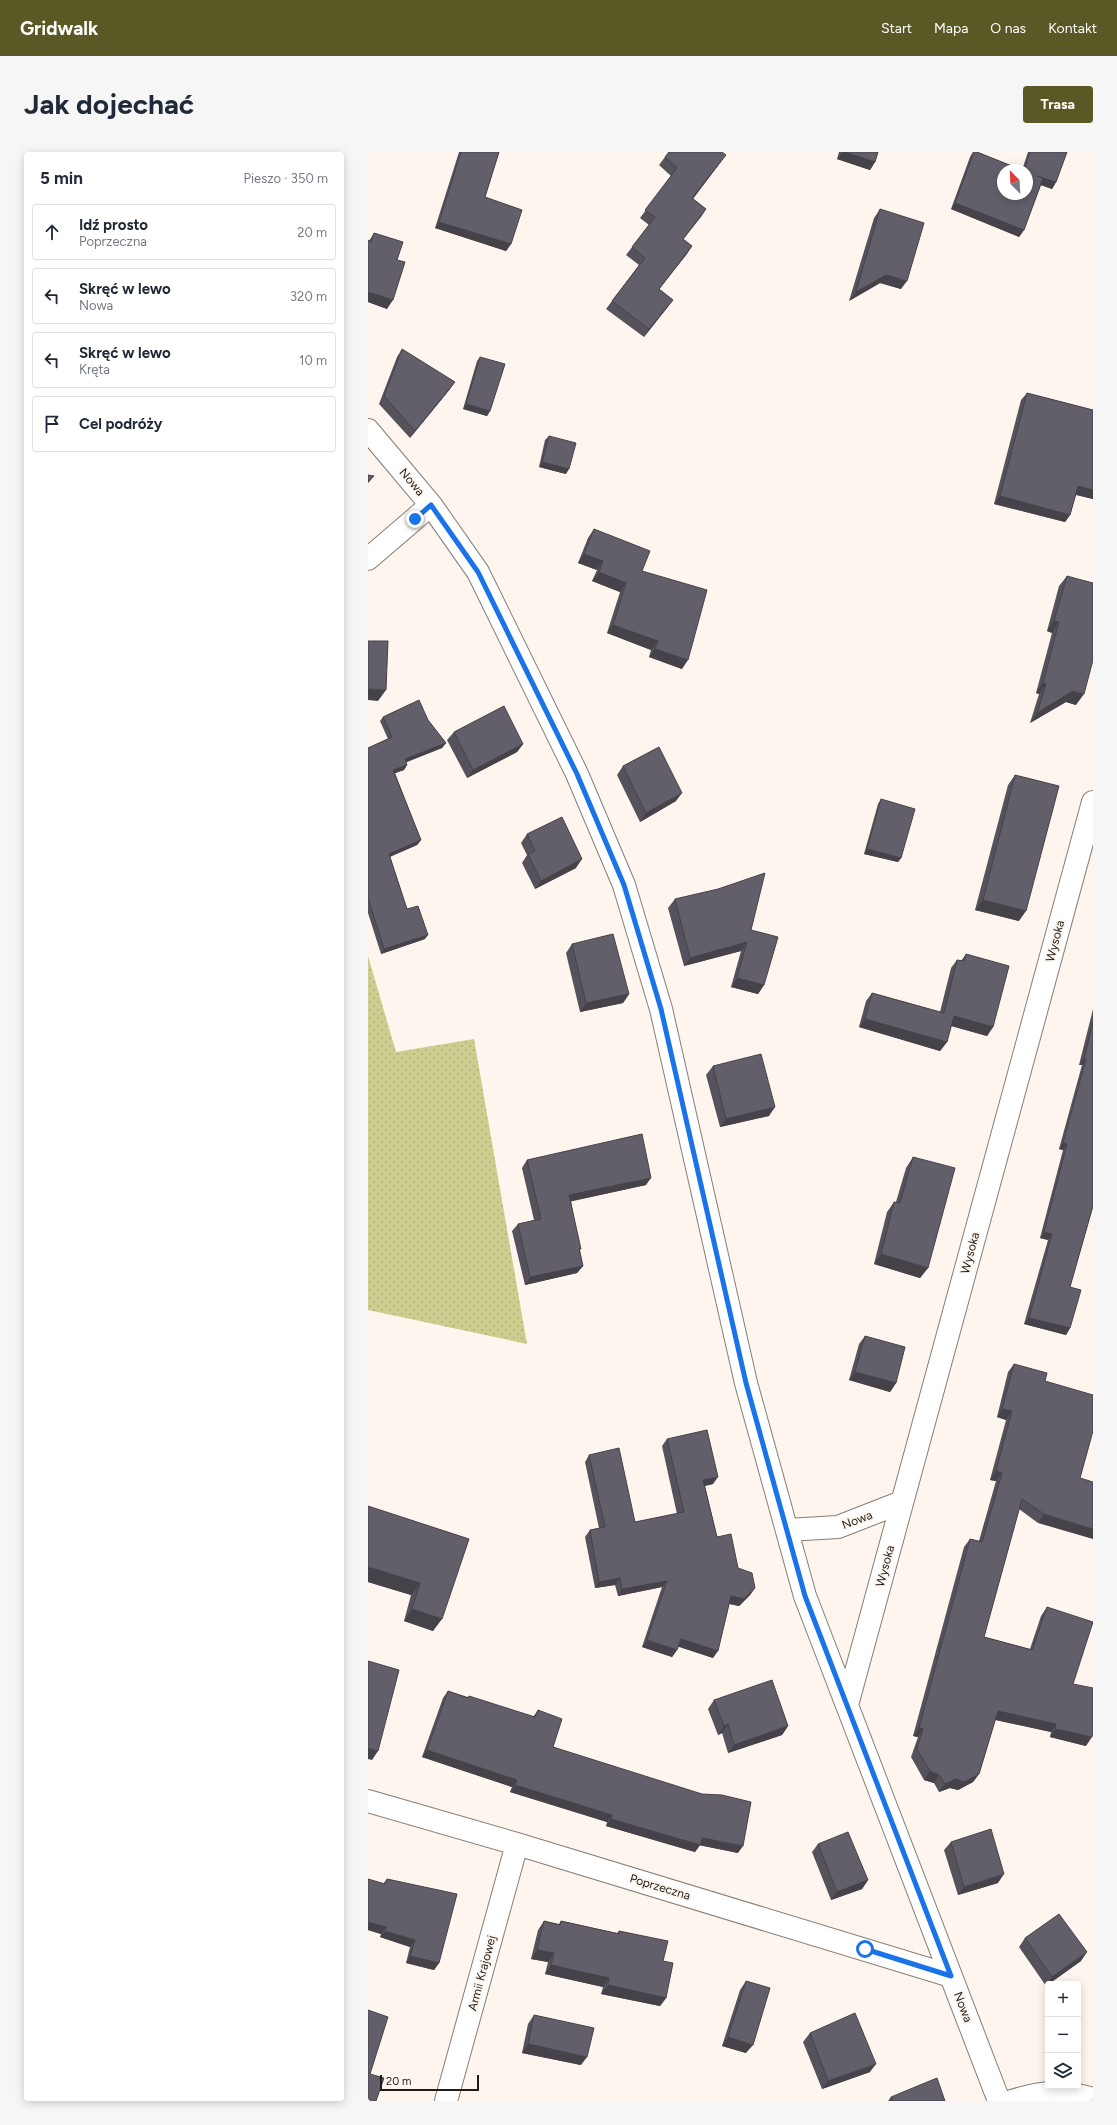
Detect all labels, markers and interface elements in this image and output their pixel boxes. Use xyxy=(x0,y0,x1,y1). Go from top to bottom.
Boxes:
text: Gridwalk xyxy=(20,17,98,40)
text: Start xyxy=(881,20,912,37)
text: Mapa xyxy=(934,20,968,37)
text: O nas xyxy=(990,20,1026,37)
text: Kontakt xyxy=(1048,20,1097,37)
button: Trasa xyxy=(1023,86,1093,123)
text: Jak dojechać xyxy=(24,87,194,121)
north arrow xyxy=(997,164,1033,200)
text: 5 min xyxy=(40,168,83,188)
text: Pieszo · 350 m xyxy=(244,171,328,186)
text: Idź prosto xyxy=(79,216,148,234)
icon: ahead xyxy=(41,221,63,243)
text: 20 m xyxy=(297,225,327,240)
text: Poprzeczna xyxy=(79,234,147,249)
text: Skręć w lewo xyxy=(79,280,171,298)
icon: left xyxy=(41,285,63,307)
text: 320 m xyxy=(290,289,327,304)
text: Nowa xyxy=(79,298,113,313)
text: Skręć w lewo xyxy=(79,344,171,362)
icon: left xyxy=(41,349,63,371)
text: 10 m xyxy=(299,353,327,368)
text: Kręta xyxy=(79,362,110,377)
icon: arrive xyxy=(41,413,63,435)
text: Cel podróży xyxy=(79,415,162,433)
street label: Nowa xyxy=(397,465,427,499)
route end xyxy=(406,510,424,528)
street label: Wysoka xyxy=(1043,919,1067,963)
street label: Wysoka xyxy=(958,1231,982,1275)
street label: Nowa xyxy=(840,1508,874,1532)
street label: Wysoka xyxy=(873,1544,897,1588)
street label: Poprzeczna xyxy=(628,1871,692,1903)
street label: Armii Krajowej xyxy=(465,1934,499,2012)
route start xyxy=(856,1940,874,1958)
map controls xyxy=(1045,1981,1081,2089)
button: + xyxy=(1045,1981,1081,2017)
street label: Nowa xyxy=(951,1990,975,2024)
button: − xyxy=(1045,2017,1081,2053)
button: layers xyxy=(1045,2053,1081,2089)
scale bar xyxy=(380,2073,479,2092)
text: 20 m xyxy=(386,2075,411,2088)

